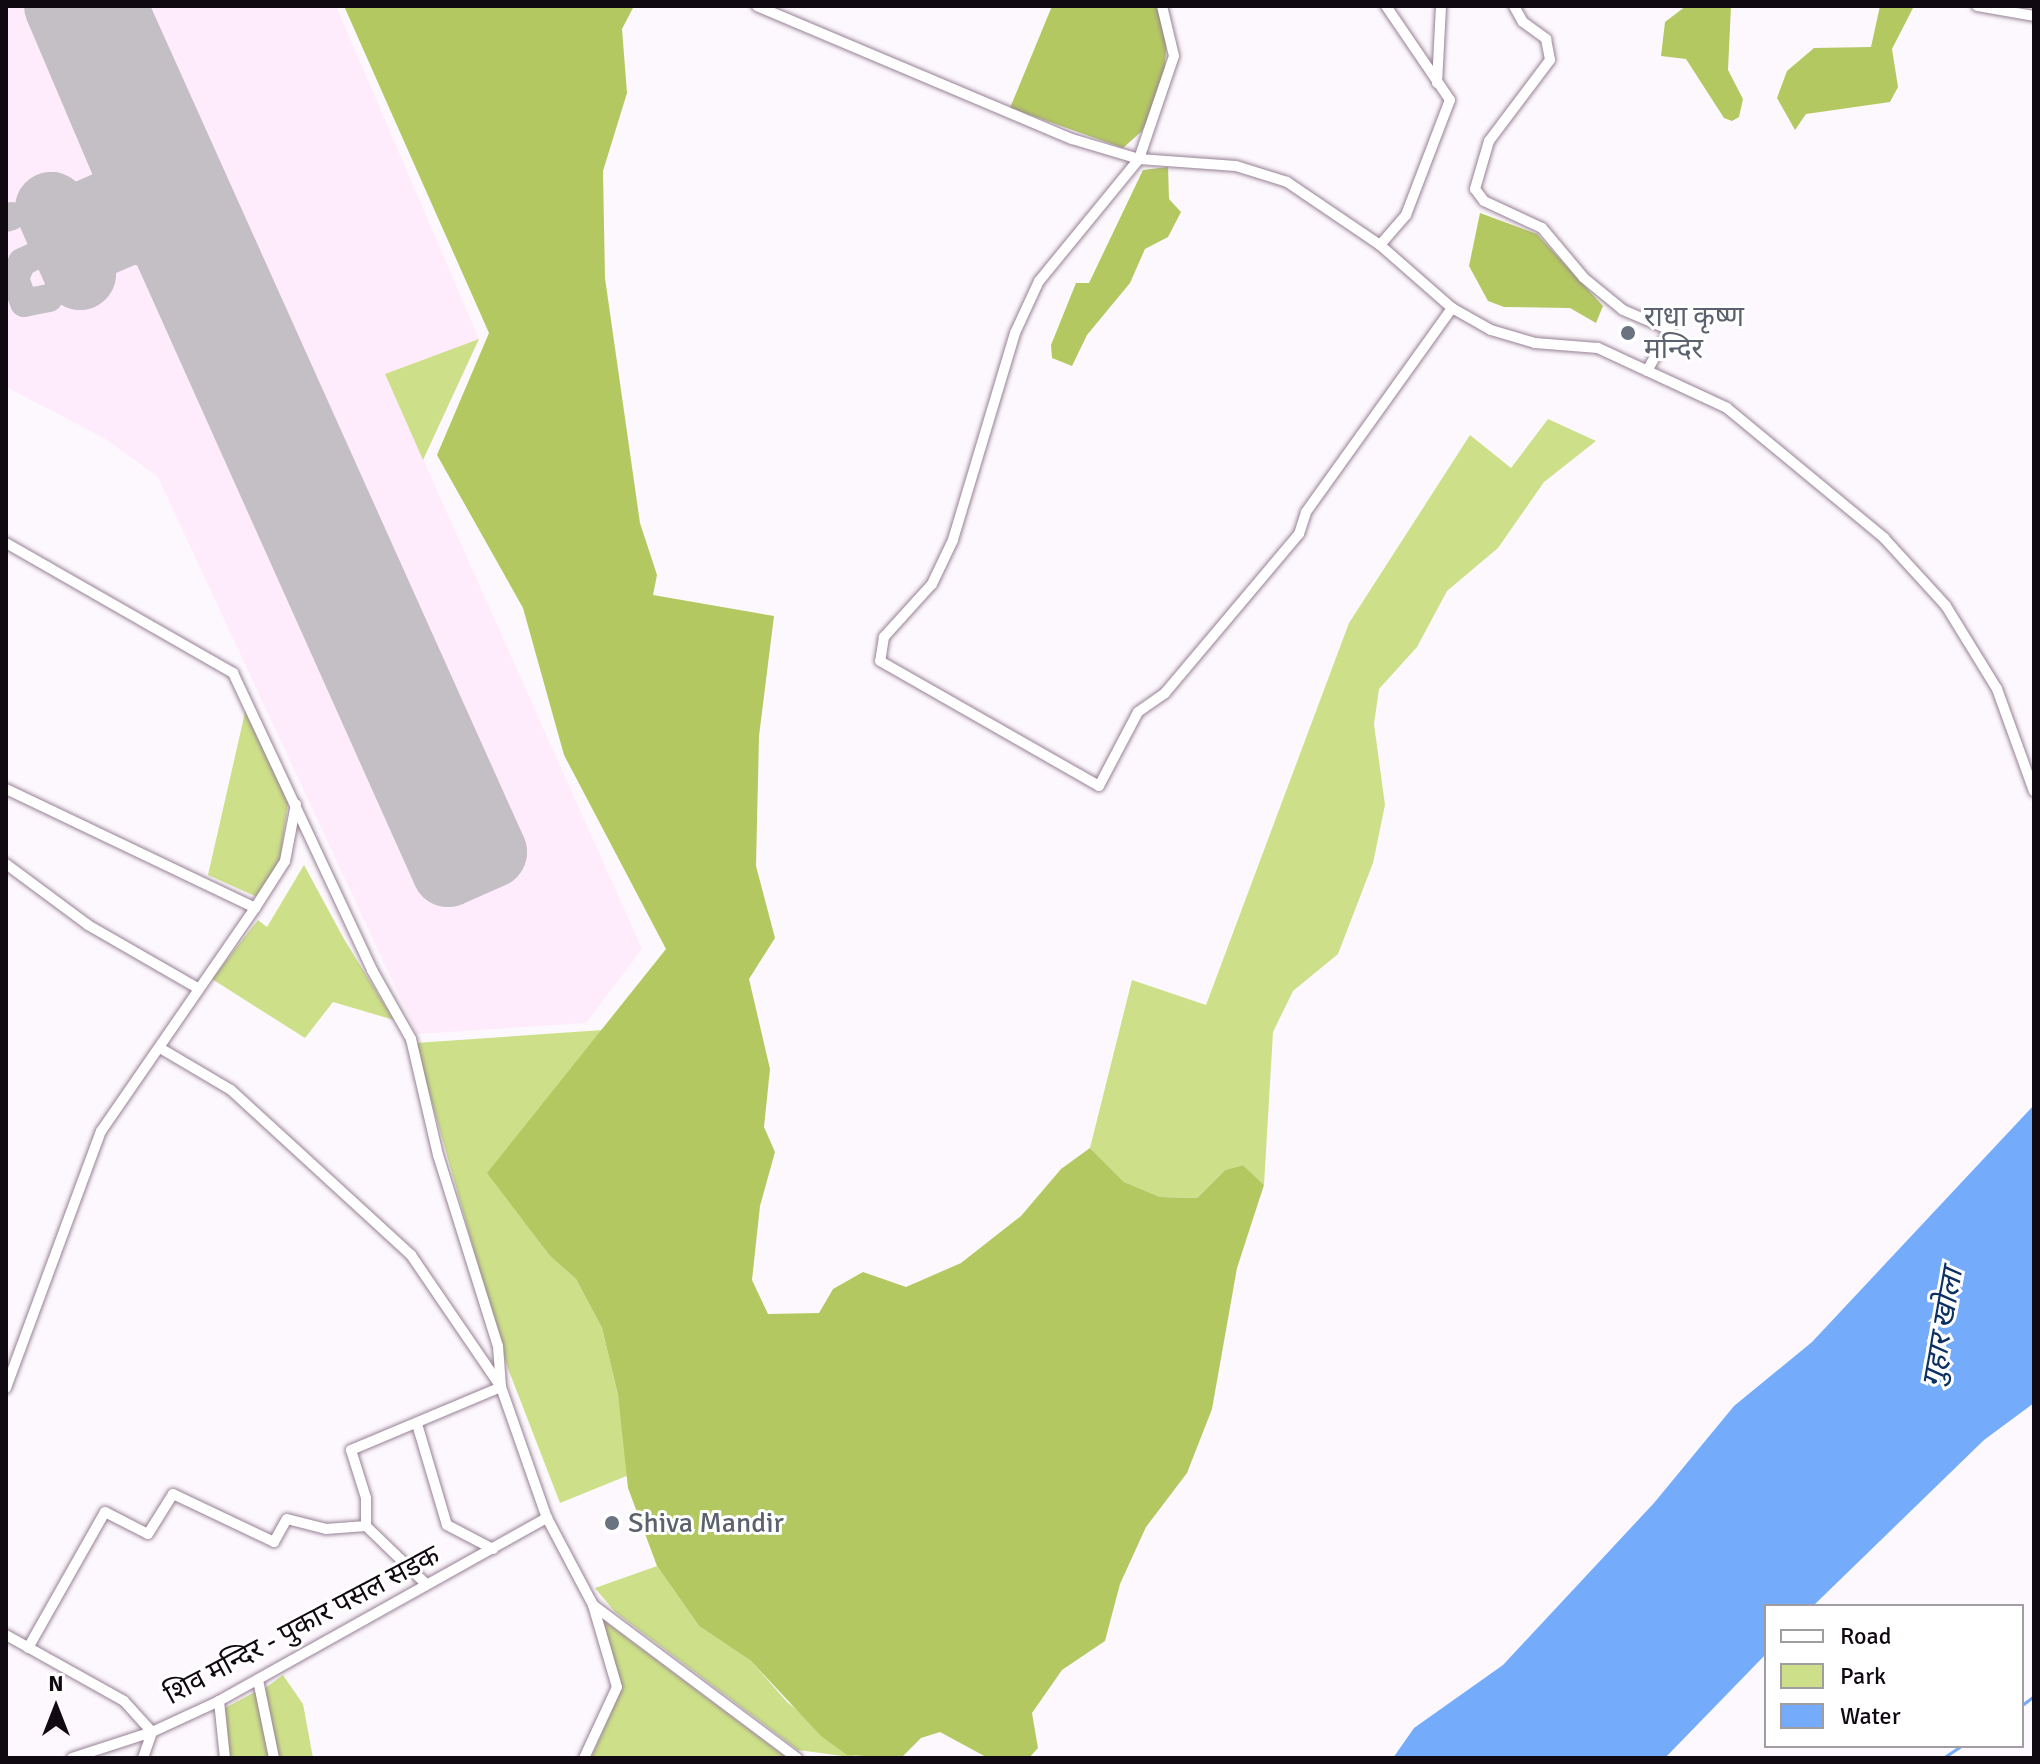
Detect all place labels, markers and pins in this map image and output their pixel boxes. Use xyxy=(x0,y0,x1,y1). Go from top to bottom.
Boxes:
place label: राधा कृष्ण मन्दिर xyxy=(1644,300,1744,366)
marker: राधा कृष्ण मन्दिर xyxy=(1619,324,1637,342)
place label: Shiva Mandir xyxy=(628,1506,784,1540)
marker: Shiva Mandir xyxy=(603,1514,621,1532)

